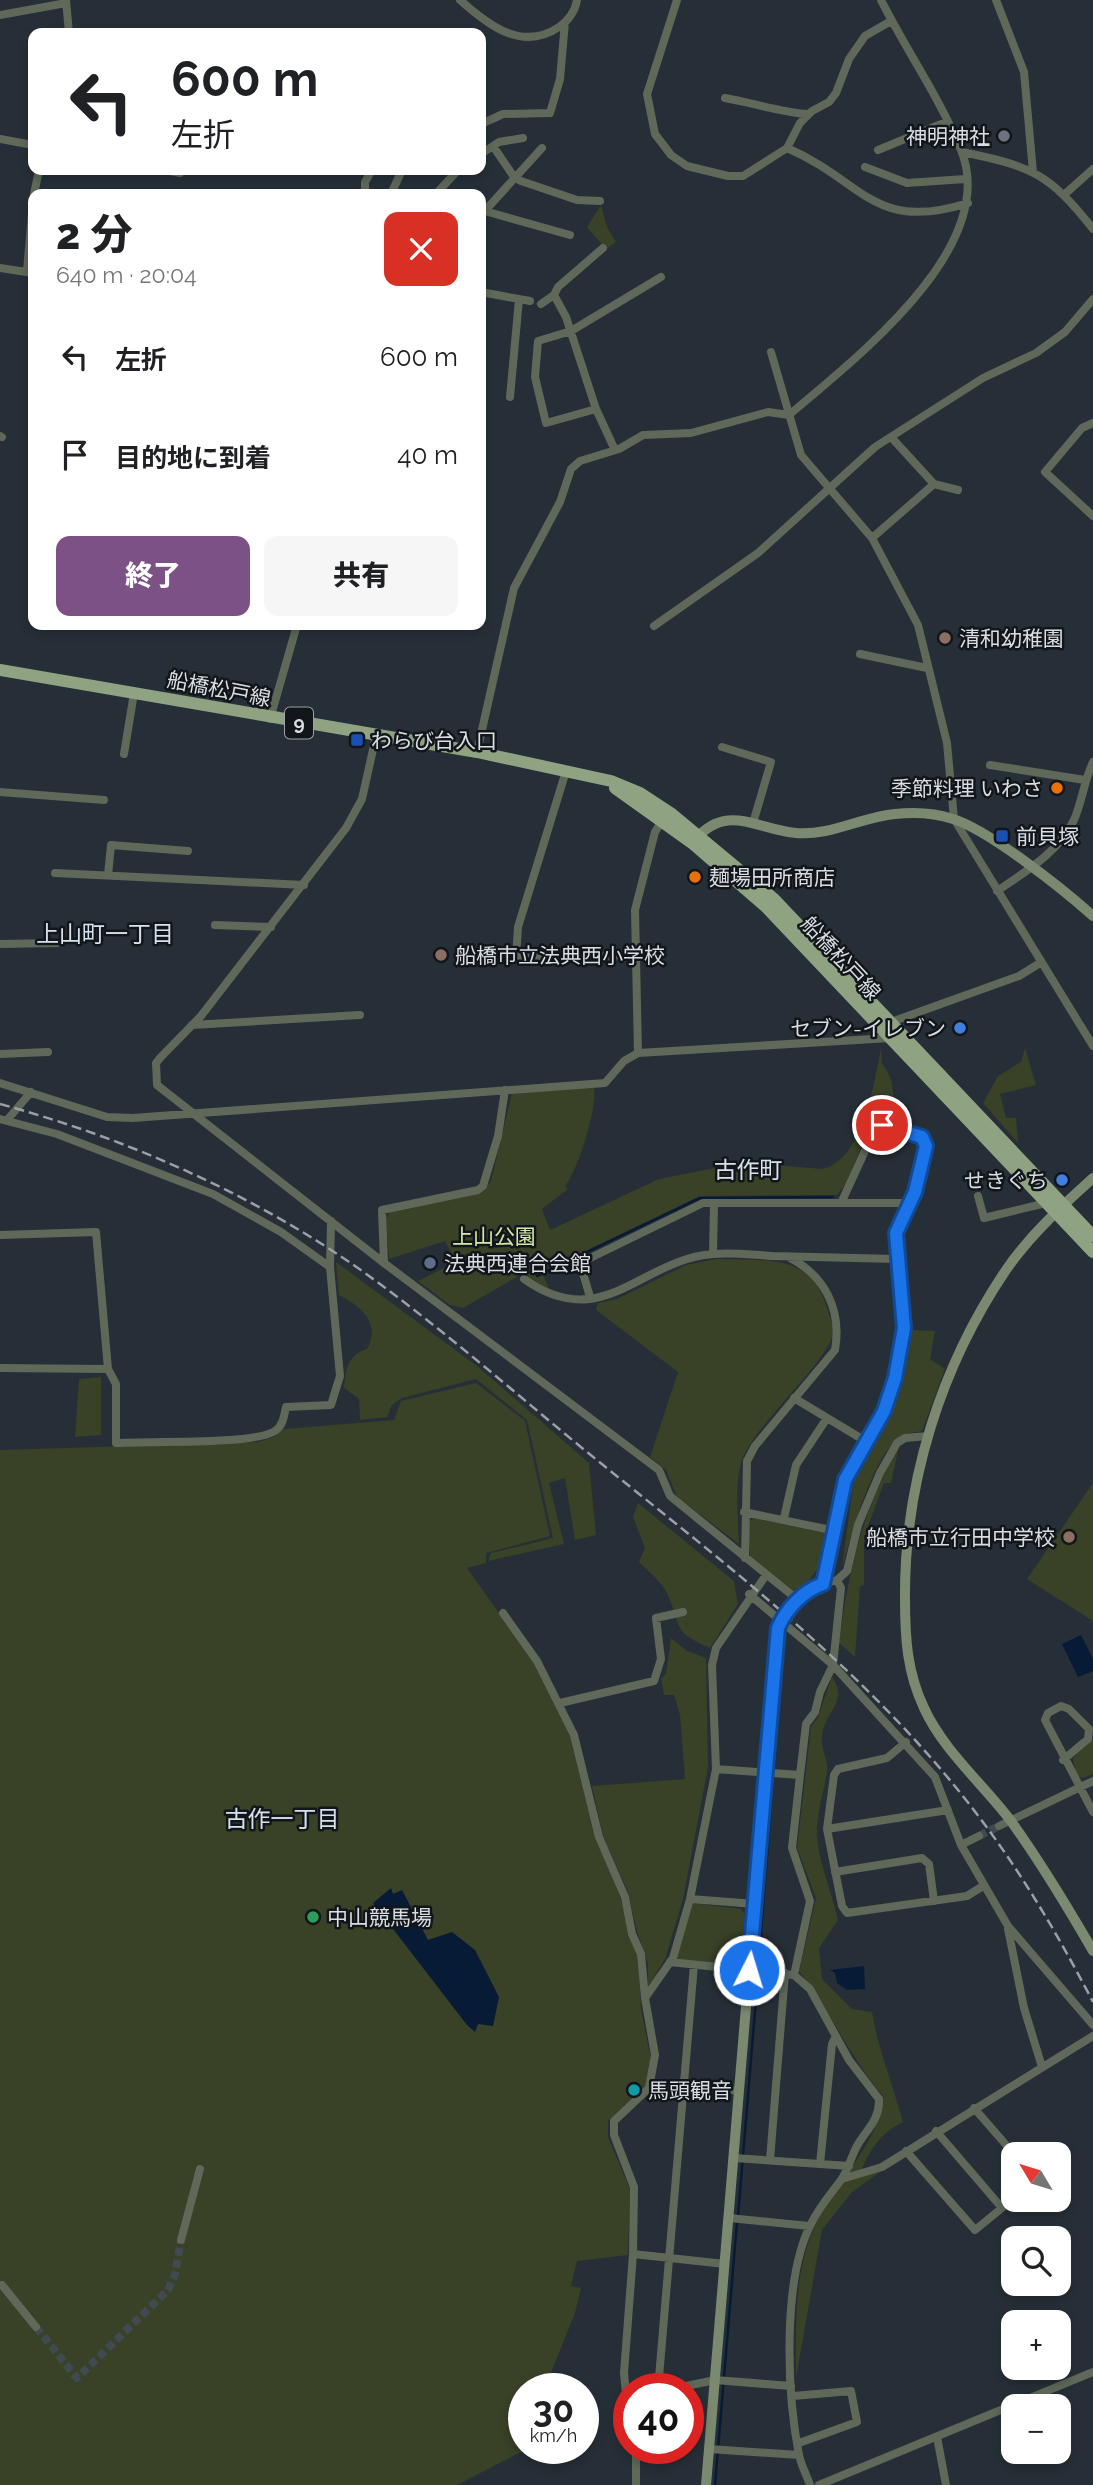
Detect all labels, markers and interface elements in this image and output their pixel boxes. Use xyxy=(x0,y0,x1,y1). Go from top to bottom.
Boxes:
text: 600 m xyxy=(171,50,318,107)
icon: left xyxy=(56,56,147,147)
text: 左折 xyxy=(171,116,235,153)
place label: 神明神社 xyxy=(906,124,990,149)
marker: 神明神社 xyxy=(996,128,1012,144)
text: 2 分 xyxy=(56,210,132,259)
button: close xyxy=(384,212,458,286)
text: 640 m · 20:04 xyxy=(56,261,197,288)
icon: left xyxy=(56,338,94,376)
text: 600 m xyxy=(380,342,458,372)
text: 左折 xyxy=(115,345,167,375)
icon: arrive xyxy=(56,436,94,474)
text: 40 m xyxy=(397,440,458,470)
text: 目的地に到着 xyxy=(115,443,271,473)
button: 終了 xyxy=(56,536,250,616)
button: 共有 xyxy=(264,536,458,616)
place label: 清和幼稚園 xyxy=(959,626,1064,651)
marker: 清和幼稚園 xyxy=(937,630,953,646)
street label: 船橋松戸線 xyxy=(165,667,273,711)
road number: 9 xyxy=(285,708,313,738)
place label: わらび台入口 xyxy=(371,728,497,753)
marker: わらび台入口 xyxy=(349,732,365,748)
place label: 季節料理 いわさ xyxy=(891,776,1043,801)
marker: 季節料理 いわさ xyxy=(1049,780,1065,796)
place label: 前貝塚 xyxy=(1016,824,1079,849)
marker: 前貝塚 xyxy=(994,828,1010,844)
place label: 麺場田所商店 xyxy=(709,865,835,890)
marker: 麺場田所商店 xyxy=(687,869,703,885)
street label: 船橋松戸線 xyxy=(796,911,886,1005)
district label: 上山町一丁目 xyxy=(36,920,174,947)
place label: 船橋市立法典西小学校 xyxy=(455,943,665,968)
marker: 船橋市立法典西小学校 xyxy=(433,947,449,963)
place label: セブン-イレブン xyxy=(790,1016,946,1041)
marker: セブン-イレブン xyxy=(952,1020,968,1036)
pin xyxy=(852,1095,912,1155)
icon: arrive xyxy=(863,1106,901,1144)
district label: 古作町 xyxy=(714,1156,783,1183)
place label: せきぐち xyxy=(964,1168,1048,1193)
marker: せきぐち xyxy=(1054,1172,1070,1188)
park label: 上山公園 xyxy=(452,1224,536,1249)
place label: 法典西連合会館 xyxy=(444,1251,591,1276)
marker: 法典西連合会館 xyxy=(422,1255,438,1271)
place label: 船橋市立行田中学校 xyxy=(866,1525,1055,1550)
marker: 船橋市立行田中学校 xyxy=(1061,1529,1077,1545)
district label: 古作一丁目 xyxy=(225,1805,340,1832)
place label: 中山競馬場 xyxy=(327,1905,432,1930)
marker: 中山競馬場 xyxy=(305,1909,321,1925)
position arrow xyxy=(712,1933,786,2007)
place label: 馬頭観音 xyxy=(648,2078,732,2103)
marker: 馬頭観音 xyxy=(626,2082,642,2098)
north arrow xyxy=(1001,2142,1071,2212)
map controls xyxy=(1001,2142,1071,2464)
button: search xyxy=(1001,2226,1071,2296)
button: + xyxy=(1001,2310,1071,2380)
speed limit sign: 40 xyxy=(613,2373,704,2464)
text: 30 xyxy=(533,2389,574,2430)
button: − xyxy=(1001,2394,1071,2464)
text: km/h xyxy=(530,2425,577,2446)

